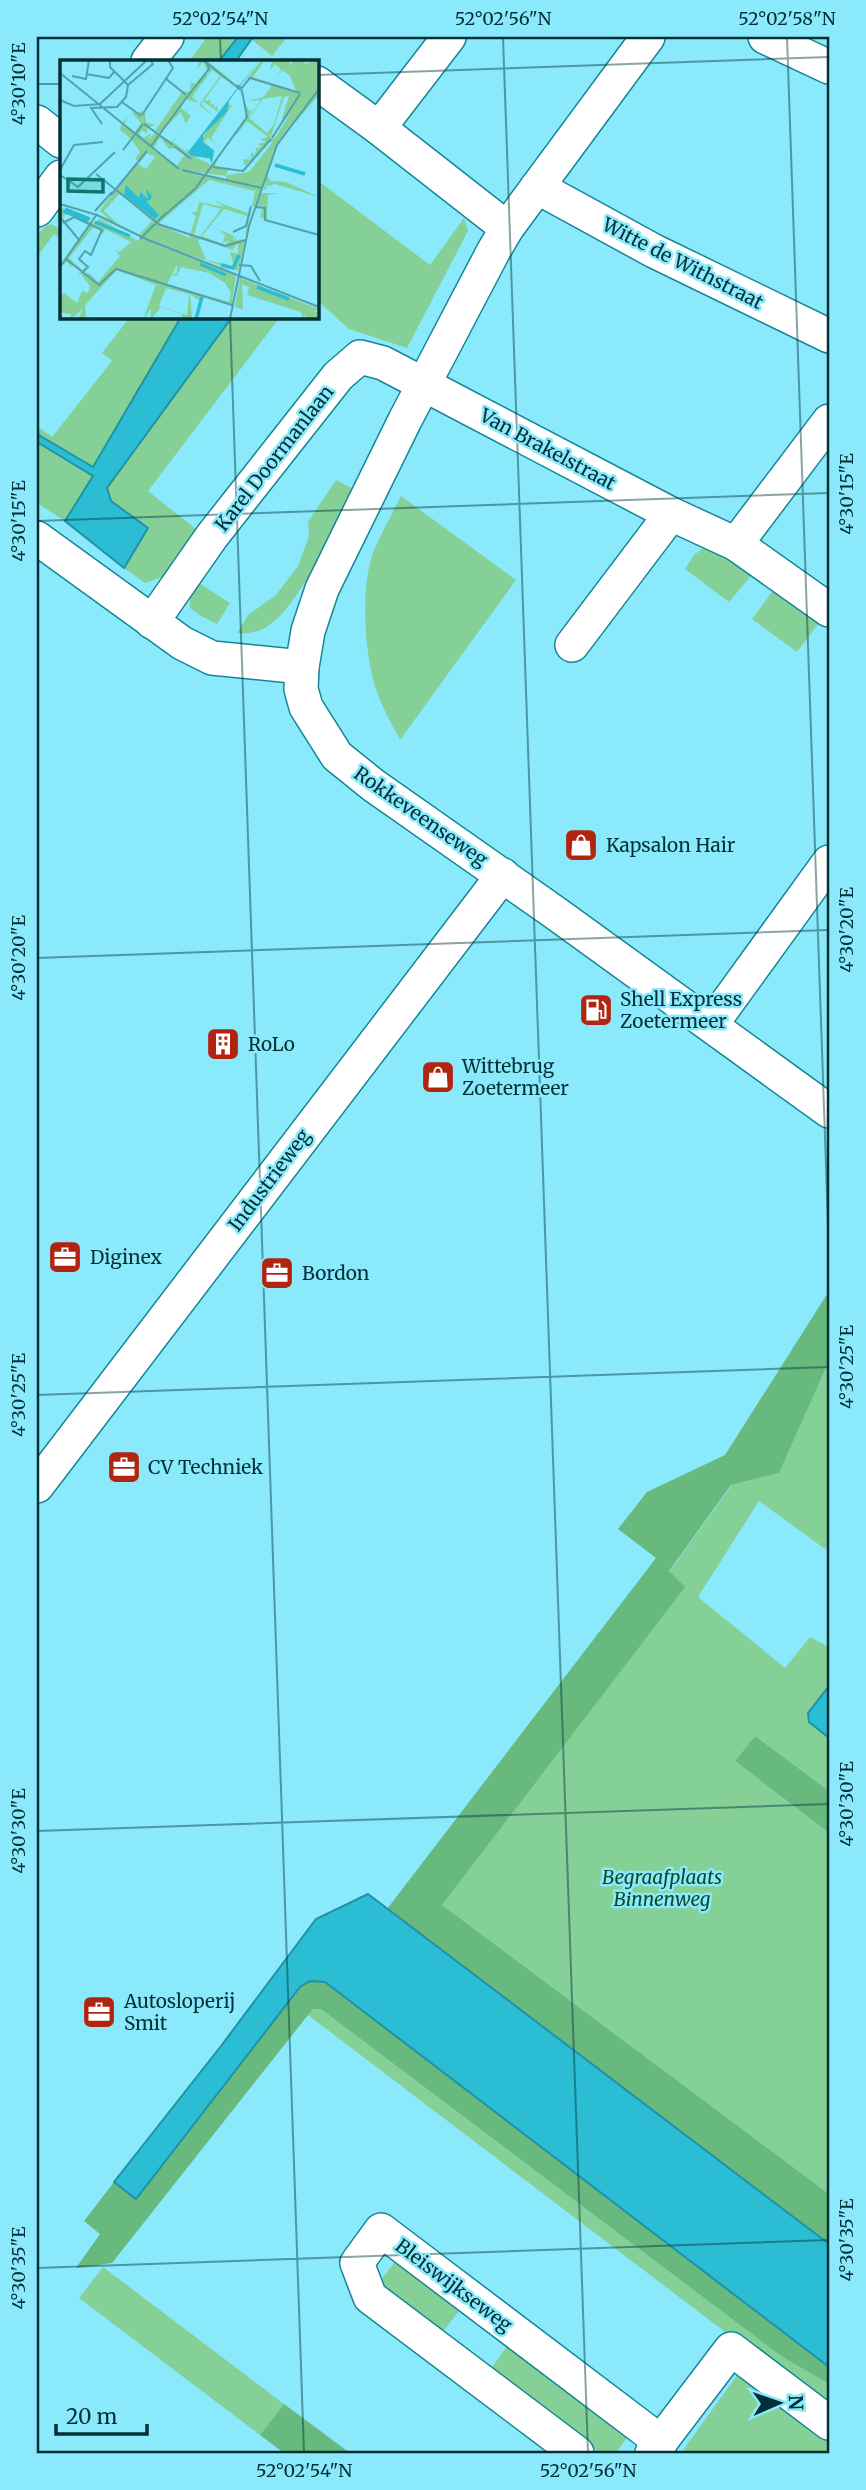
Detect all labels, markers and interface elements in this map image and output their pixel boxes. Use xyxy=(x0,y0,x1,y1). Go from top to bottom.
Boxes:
text: 52°02'54"N xyxy=(172,7,268,30)
text: 52°02'56"N xyxy=(455,7,551,30)
text: 52°02'58"N xyxy=(738,7,836,30)
text: 4°30'10"E xyxy=(7,42,30,125)
inset map xyxy=(60,60,318,318)
street label: Witte de Withstraat xyxy=(598,212,768,314)
street label: Karel Doormanlaan xyxy=(210,380,339,536)
street label: Van Brakelstraat xyxy=(475,403,621,495)
text: 4°30'15"E xyxy=(835,453,858,535)
text: 4°30'15"E xyxy=(7,480,30,562)
street label: Rokkeveenseweg xyxy=(349,761,493,871)
shop icon: Kapsalon Hair xyxy=(562,826,600,864)
place label: Kapsalon Hair xyxy=(606,833,736,857)
text: 4°30'20"E xyxy=(835,887,858,973)
text: 4°30'20"E xyxy=(7,915,30,1001)
place label: Shell Express Zoetermeer xyxy=(620,987,742,1033)
fuel station icon: Shell Express Zoetermeer xyxy=(577,991,615,1029)
building icon: RoLo xyxy=(204,1025,242,1063)
place label: RoLo xyxy=(248,1032,295,1056)
place label: Wittebrug Zoetermeer xyxy=(461,1054,569,1100)
shop icon: Wittebrug Zoetermeer xyxy=(419,1058,457,1096)
street label: Industrieweg xyxy=(223,1124,316,1236)
office icon: Diginex xyxy=(46,1238,84,1276)
place label: Diginex xyxy=(90,1245,163,1269)
office icon: Bordon xyxy=(258,1254,296,1292)
place label: Bordon xyxy=(302,1261,370,1285)
text: 4°30'25"E xyxy=(835,1325,858,1409)
text: 4°30'25"E xyxy=(7,1353,30,1437)
office icon: CV Techniek xyxy=(105,1448,143,1486)
place label: CV Techniek xyxy=(148,1455,263,1479)
text: 4°30'30"E xyxy=(835,1761,858,1847)
text: 4°30'30"E xyxy=(7,1788,30,1874)
park label: Begraafplaats Binnenweg xyxy=(602,1865,722,1911)
place label: Autosloperij Smit xyxy=(123,1989,235,2035)
office icon: Autosloperij Smit xyxy=(80,1993,118,2031)
text: 4°30'35"E xyxy=(835,2198,858,2282)
text: 4°30'35"E xyxy=(7,2226,30,2310)
street label: Bleiswijkseweg xyxy=(391,2233,518,2337)
north arrow xyxy=(744,2368,814,2438)
scale bar xyxy=(56,2392,147,2436)
text: N xyxy=(784,2394,808,2410)
text: 20 m xyxy=(66,2403,118,2430)
text: 52°02'54"N xyxy=(256,2459,352,2482)
text: 52°02'56"N xyxy=(540,2459,636,2482)

